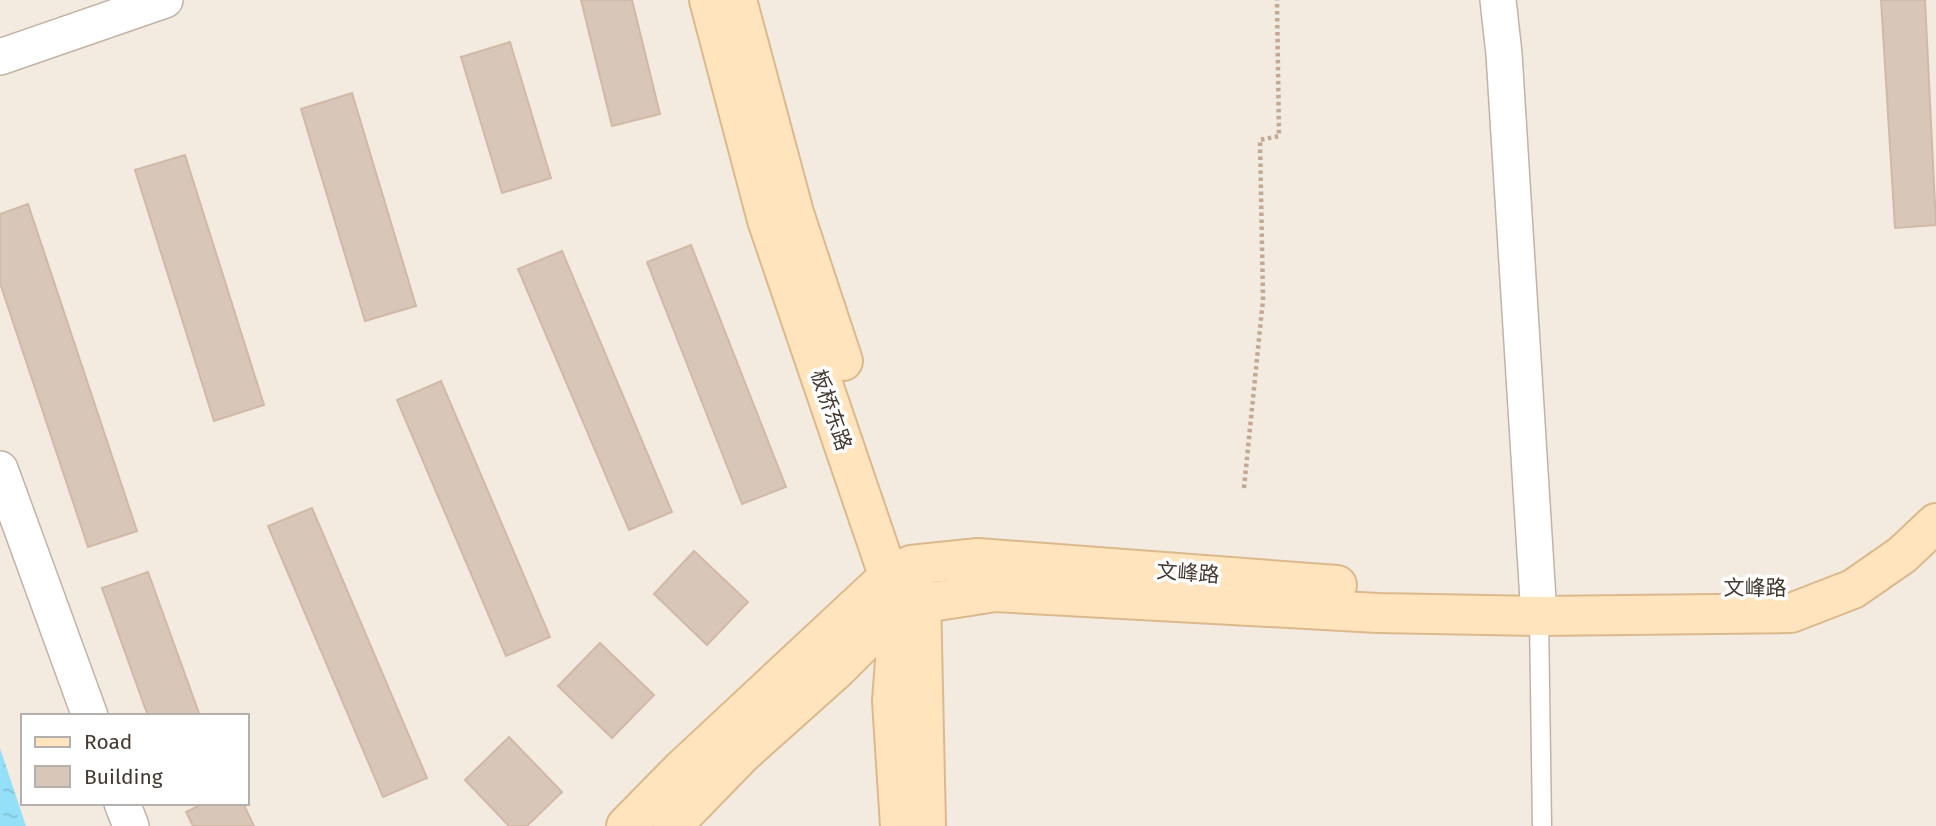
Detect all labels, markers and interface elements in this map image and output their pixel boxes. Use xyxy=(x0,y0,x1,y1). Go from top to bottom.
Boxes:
street label: 板桥东路 xyxy=(805,366,857,454)
street label: 文峰路 xyxy=(1156,558,1220,588)
street label: 文峰路 xyxy=(1724,575,1787,601)
legend xyxy=(21,714,248,805)
text: Road xyxy=(84,729,132,755)
text: Building xyxy=(84,764,163,790)

